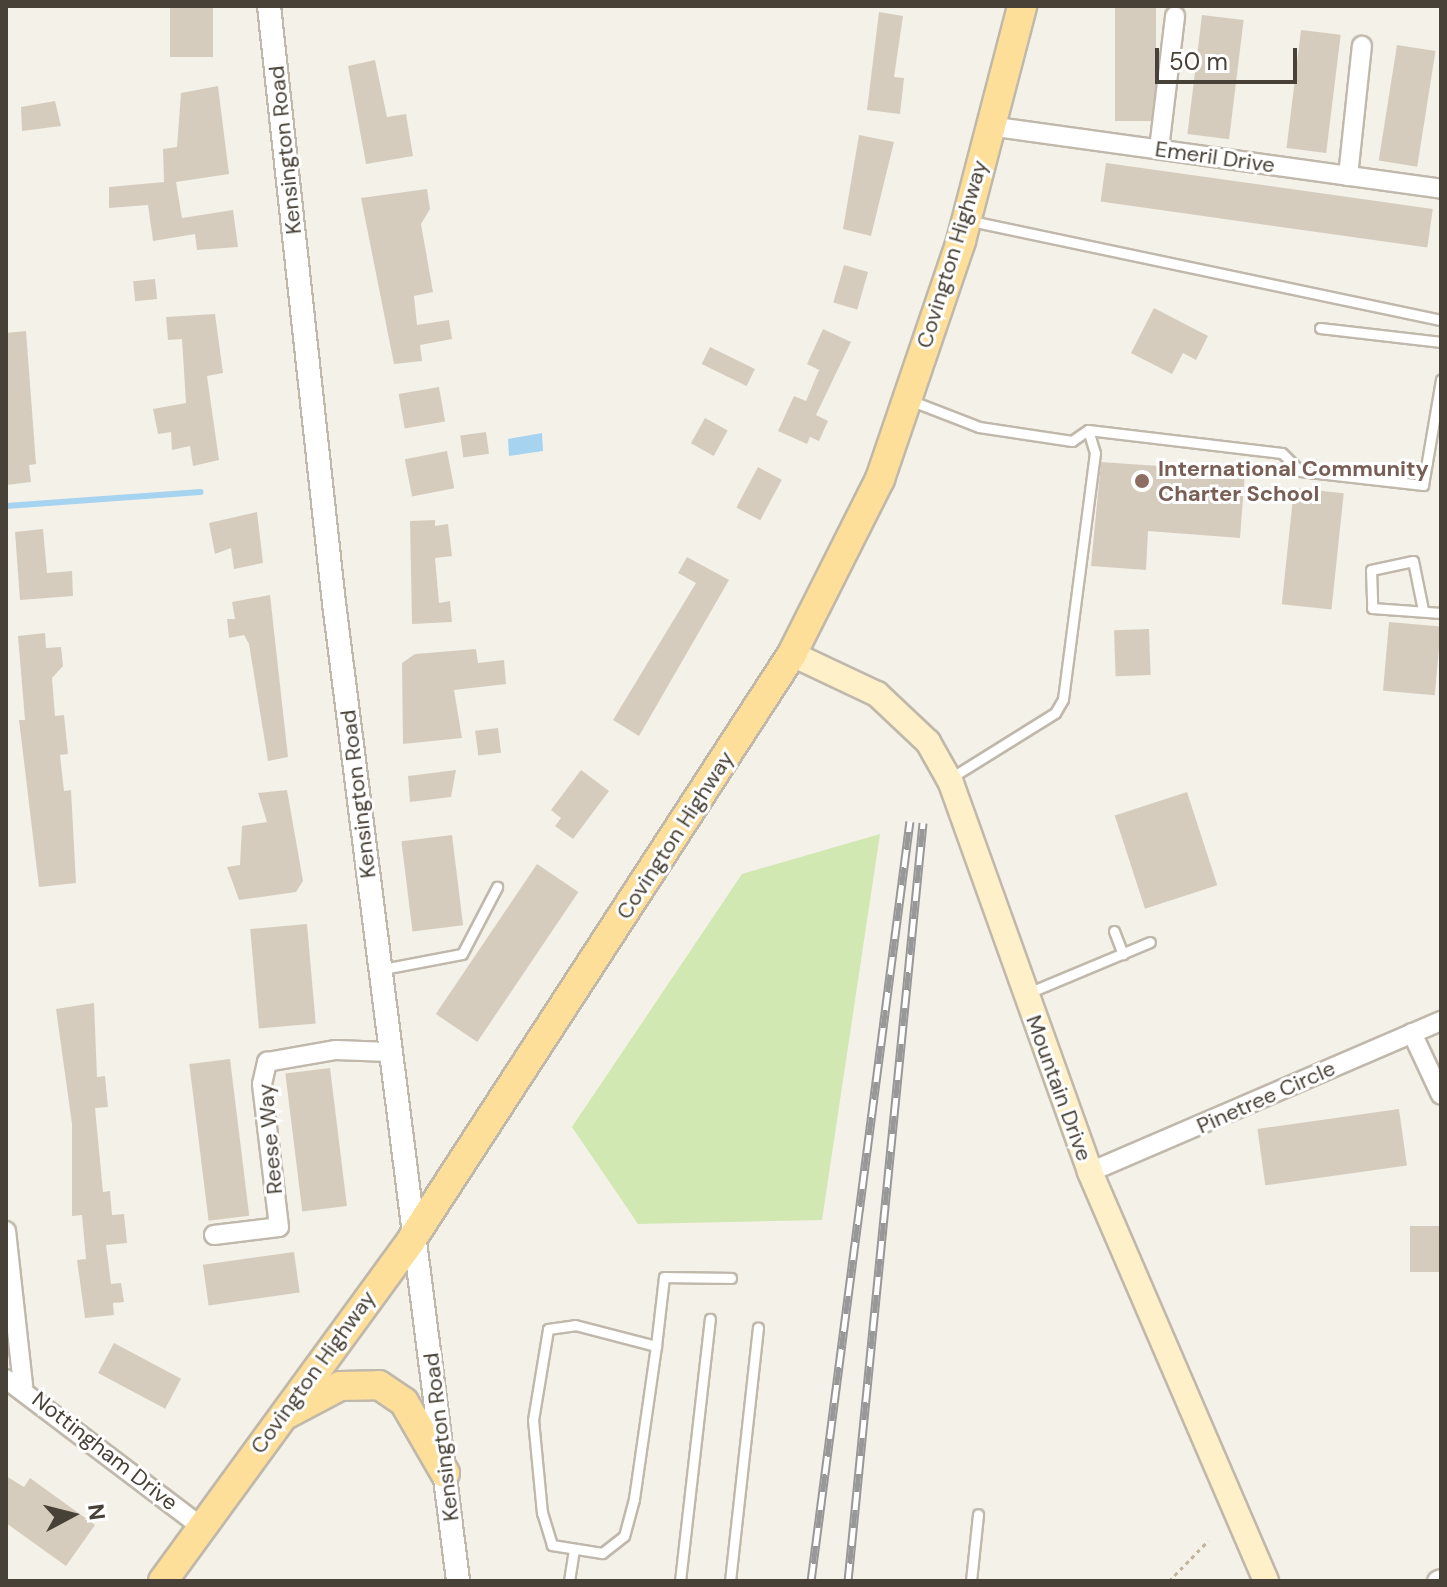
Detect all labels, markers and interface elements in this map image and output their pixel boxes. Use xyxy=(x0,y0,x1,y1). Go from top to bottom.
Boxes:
scale bar xyxy=(1159,32,1301,82)
text: 50 m xyxy=(1169,46,1228,77)
street label: Kensington Road xyxy=(263,64,307,236)
street label: Emeril Drive xyxy=(1153,136,1277,178)
street label: Covington Highway xyxy=(911,157,993,351)
place label: International Community Charter School xyxy=(1158,455,1429,506)
marker: International Community Charter School xyxy=(1133,472,1151,490)
street label: Kensington Road xyxy=(335,708,381,880)
street label: Covington Highway xyxy=(611,746,739,924)
street label: Mountain Drive xyxy=(1020,1011,1098,1165)
street label: Pinetree Circle xyxy=(1193,1055,1339,1139)
street label: Reese Way xyxy=(252,1083,288,1195)
street label: Covington Highway xyxy=(245,1285,381,1459)
street label: Kensington Road xyxy=(418,1351,464,1523)
street label: Nottingham Drive xyxy=(27,1386,183,1516)
north arrow xyxy=(32,1475,112,1555)

